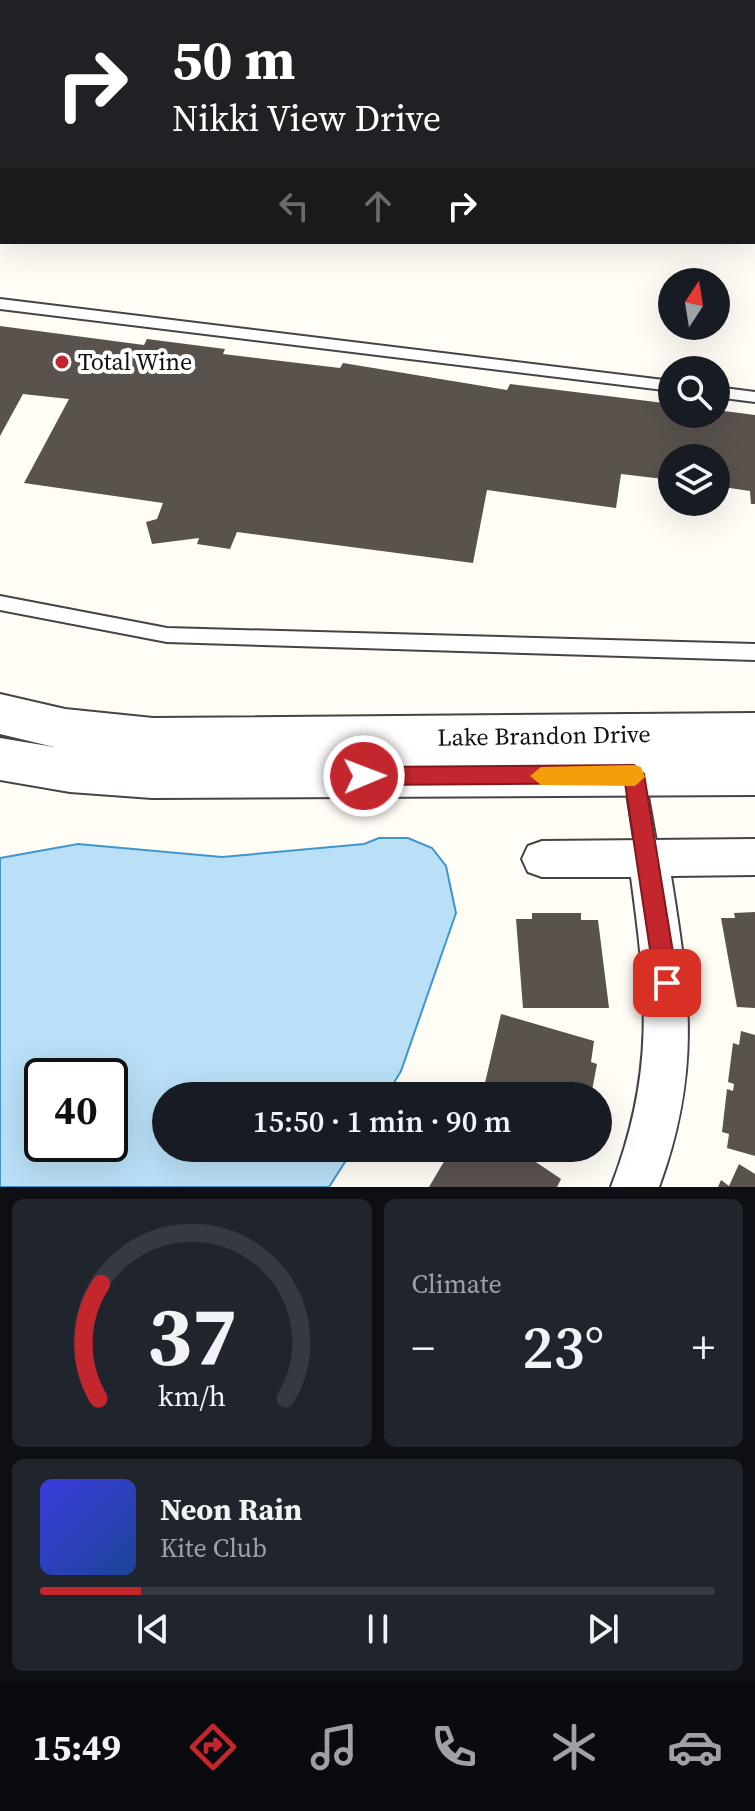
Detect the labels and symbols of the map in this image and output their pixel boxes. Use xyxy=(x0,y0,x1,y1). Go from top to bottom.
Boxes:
north arrow xyxy=(658,268,730,340)
place label: Total Wine xyxy=(78,345,192,378)
marker: Total Wine xyxy=(53,353,71,371)
street label: Lake Brandon Drive xyxy=(437,717,651,754)
position arrow xyxy=(322,734,406,818)
pin xyxy=(633,949,701,1017)
speed limit sign: 40 xyxy=(24,1058,128,1162)

